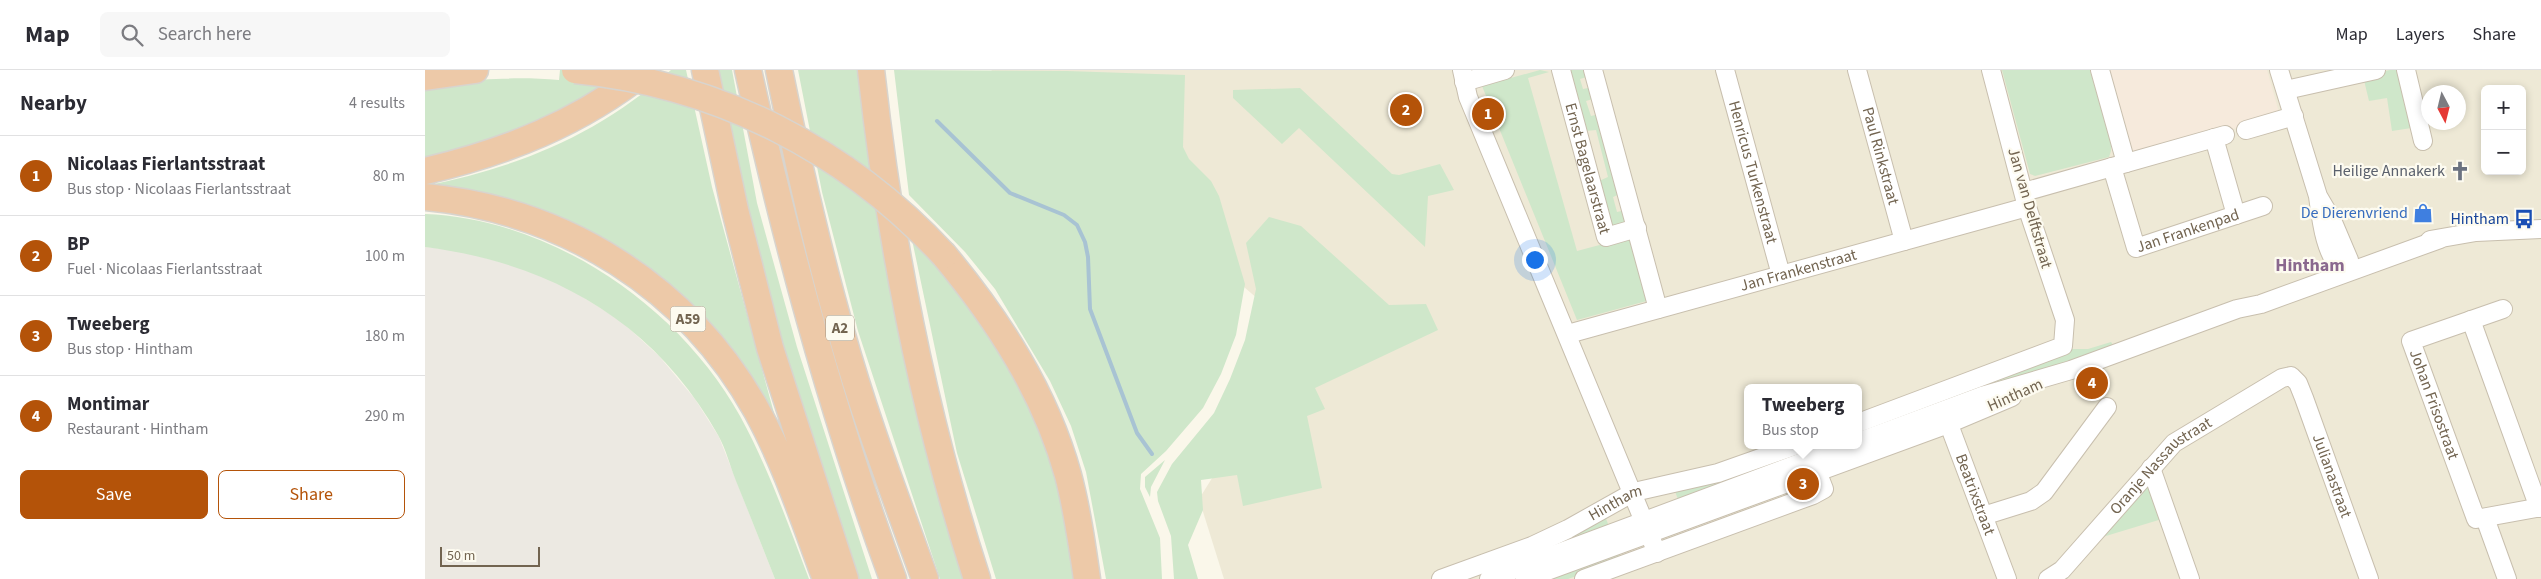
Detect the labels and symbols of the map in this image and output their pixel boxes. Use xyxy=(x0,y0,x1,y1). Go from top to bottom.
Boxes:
north arrow xyxy=(2421,85,2466,130)
pin: 2 xyxy=(1390,91,1422,129)
pin: 1 xyxy=(1472,95,1504,133)
street label: Henricus Turkenstraat xyxy=(1723,98,1783,247)
street label: Ernst Bagelaarstraat xyxy=(1559,100,1616,237)
street label: Paul Rinkstraat xyxy=(1857,104,1905,208)
street label: Jan van Delftstraat xyxy=(2002,145,2058,271)
place label: Heilige Annakerk xyxy=(2332,160,2445,182)
church icon: Heilige Annakerk xyxy=(2449,160,2471,182)
place label: De Dierenvriend xyxy=(2301,202,2408,224)
shop icon: De Dierenvriend xyxy=(2412,202,2434,224)
street label: Jan Frankenpad xyxy=(2133,204,2242,258)
place label: Hintham xyxy=(2450,208,2509,230)
bus stop icon: Hintham xyxy=(2513,208,2535,230)
street label: Jan Frankenstraat xyxy=(1738,244,1860,297)
your location xyxy=(1522,247,1548,273)
district label: Hintham xyxy=(2275,253,2345,278)
road number: A59 xyxy=(671,306,705,332)
road number: A2 xyxy=(826,316,854,340)
street label: Johan Frisostraat xyxy=(2404,346,2465,463)
pin: 4 xyxy=(2076,364,2108,402)
street label: Hintham xyxy=(1984,373,2046,417)
street label: Oranje Nassaustraat xyxy=(2105,411,2217,520)
street label: Julianastraat xyxy=(2307,431,2357,521)
street label: Beatrixstraat xyxy=(1950,451,2001,539)
pin: 3 xyxy=(1787,465,1819,503)
street label: Hintham xyxy=(1584,479,1644,526)
scale bar xyxy=(440,544,540,567)

